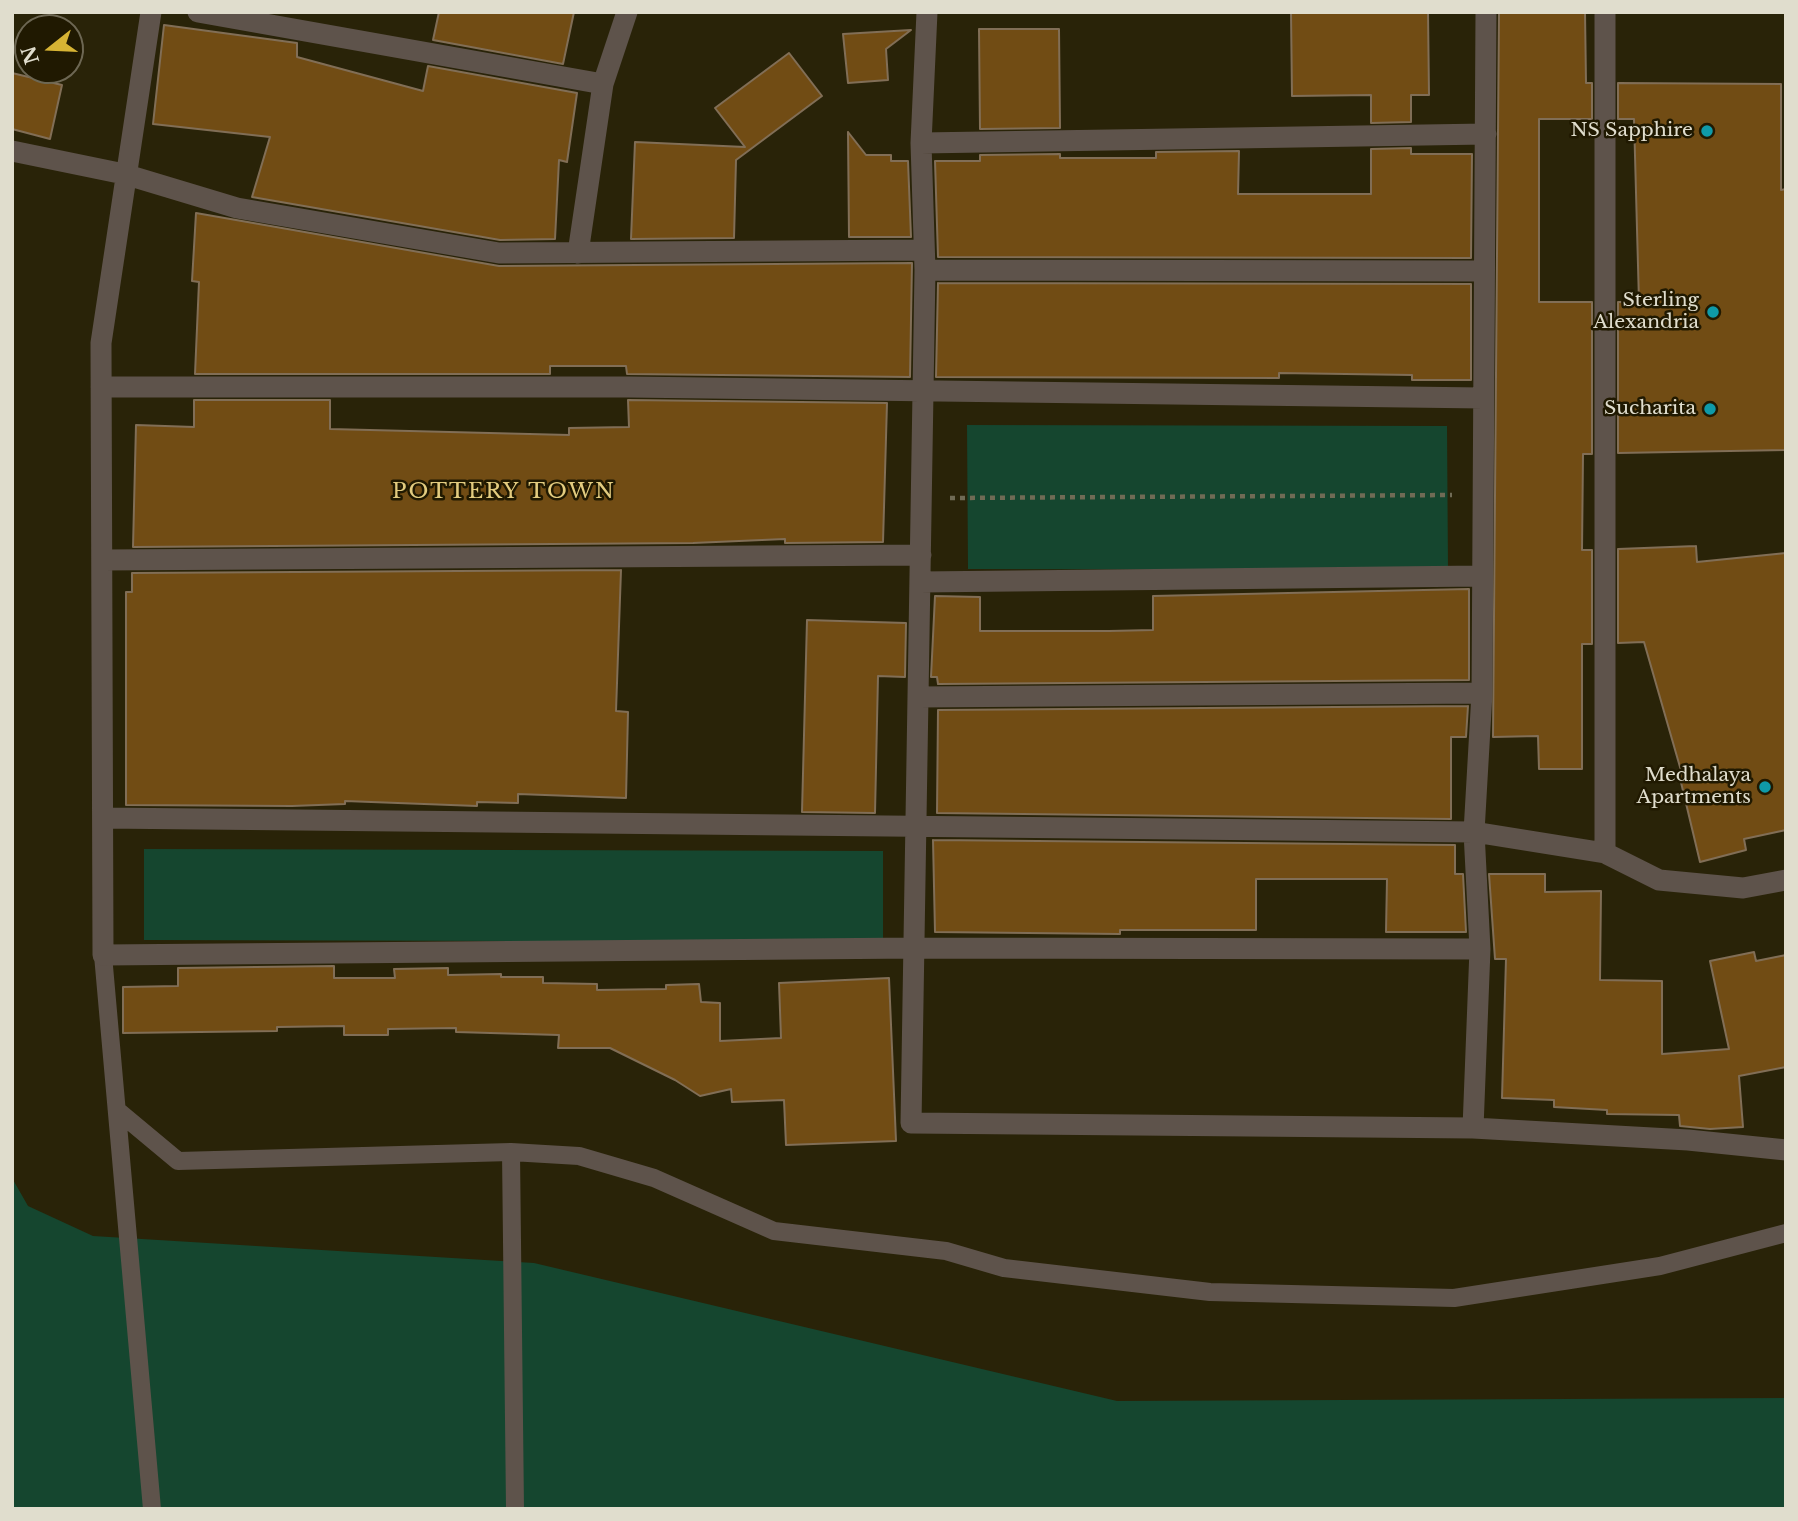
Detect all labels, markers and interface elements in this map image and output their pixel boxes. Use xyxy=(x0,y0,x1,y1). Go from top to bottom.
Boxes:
north arrow xyxy=(14,14,84,84)
text: N xyxy=(17,43,44,67)
place label: NS Sapphire xyxy=(1570,120,1693,142)
marker: NS Sapphire xyxy=(1699,123,1715,139)
place label: Sterling Alexandria xyxy=(1593,290,1699,334)
marker: Sterling Alexandria xyxy=(1705,304,1721,320)
place label: Sucharita xyxy=(1604,398,1696,420)
marker: Sucharita xyxy=(1702,401,1718,417)
district label: POTTERY TOWN xyxy=(394,479,614,505)
place label: Medhalaya Apartments xyxy=(1636,765,1751,809)
marker: Medhalaya Apartments xyxy=(1757,779,1773,795)

